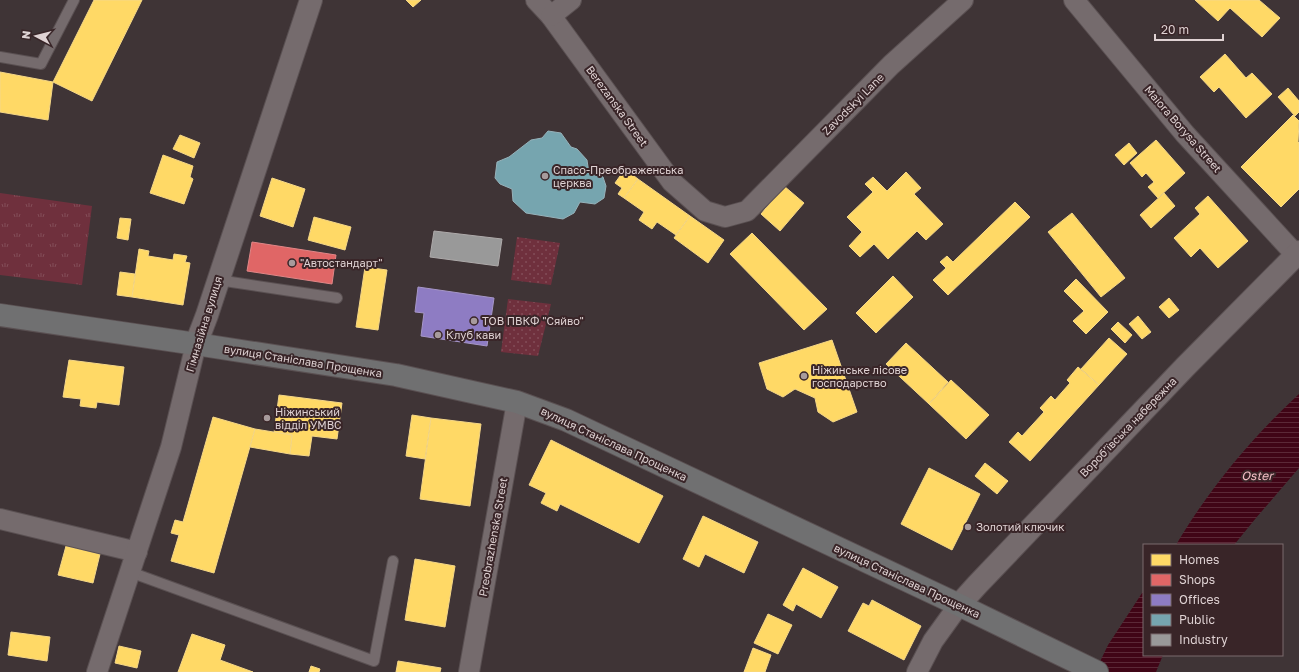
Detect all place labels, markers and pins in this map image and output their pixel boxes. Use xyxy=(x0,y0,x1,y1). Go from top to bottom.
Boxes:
place label: Спасо-Преображенська церква xyxy=(553,163,683,189)
marker: Спасо-Преображенська церква xyxy=(540,171,550,181)
place label: "Автостандарт" xyxy=(300,256,383,269)
marker: "Автостандарт" xyxy=(287,258,297,268)
place label: ТОВ ПВКФ "Сяйво" xyxy=(482,314,584,327)
marker: ТОВ ПВКФ "Сяйво" xyxy=(469,316,479,326)
place label: Клуб кави xyxy=(446,328,501,341)
marker: Клуб кави xyxy=(433,330,443,340)
place label: Ніжинське лісове господарство xyxy=(812,363,907,389)
marker: Ніжинське лісове господарство xyxy=(799,371,809,381)
place label: Ніжинський відділ УМВС xyxy=(275,405,342,431)
marker: Ніжинський відділ УМВС xyxy=(262,413,272,423)
place label: Золотий ключик xyxy=(976,520,1065,533)
marker: Золотий ключик xyxy=(963,522,973,532)

